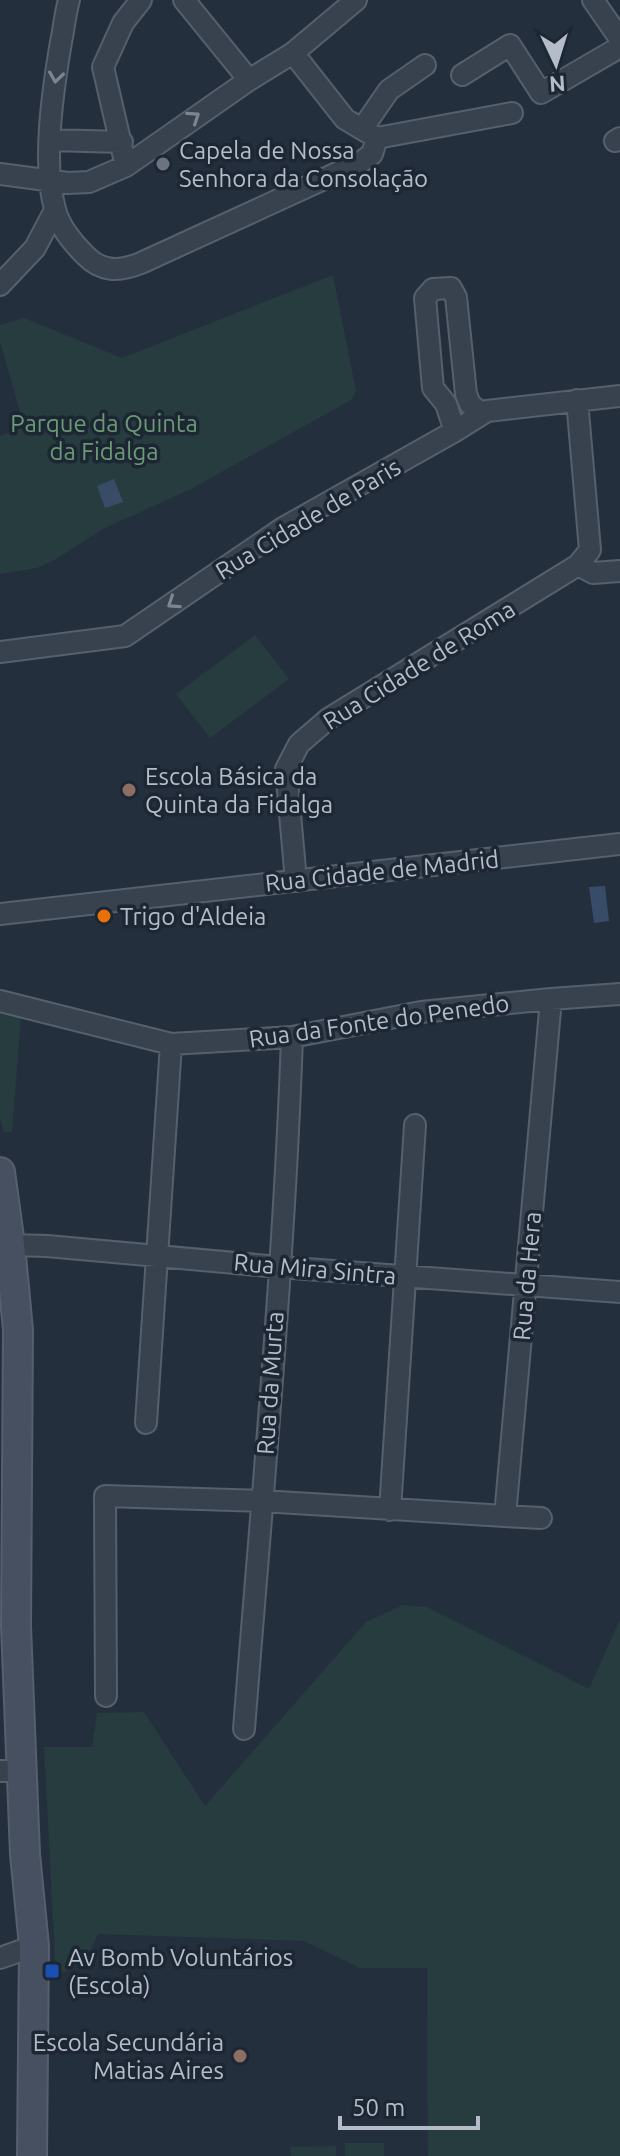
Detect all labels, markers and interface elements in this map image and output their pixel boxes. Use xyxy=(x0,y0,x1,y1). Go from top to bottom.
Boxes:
north arrow xyxy=(516,24,596,104)
one-way arrow xyxy=(48,70,65,84)
text: N xyxy=(548,71,566,97)
one-way arrow xyxy=(185,112,200,127)
place label: Capela de Nossa Senhora da Consolação xyxy=(179,137,428,192)
marker: Capela de Nossa Senhora da Consolação xyxy=(154,155,172,173)
park label: Parque da Quinta da Fidalga xyxy=(10,410,198,465)
street label: Rua Cidade de Paris xyxy=(211,453,405,585)
one-way arrow xyxy=(168,593,182,608)
street label: Rua Cidade de Roma xyxy=(318,595,520,735)
place label: Escola Básica da Quinta da Fidalga xyxy=(145,763,333,818)
marker: Escola Básica da Quinta da Fidalga xyxy=(120,781,138,799)
street label: Rua Cidade de Madrid xyxy=(264,845,500,897)
place label: Trigo d'Aldeia xyxy=(120,903,266,930)
marker: Trigo d'Aldeia xyxy=(95,907,113,925)
street label: Rua da Fonte do Penedo xyxy=(247,989,511,1053)
street label: Rua da Hera xyxy=(508,1210,546,1342)
street label: Rua Mira Sintra xyxy=(233,1248,397,1290)
street label: Rua da Murta xyxy=(252,1310,288,1456)
place label: Av Bomb Voluntários (Escola) xyxy=(68,1944,293,1999)
marker: Av Bomb Voluntários (Escola) xyxy=(43,1962,61,1980)
place label: Escola Secundária Matias Aires xyxy=(33,2029,224,2084)
marker: Escola Secundária Matias Aires xyxy=(231,2047,249,2065)
scale bar xyxy=(340,2080,478,2130)
text: 50 m xyxy=(352,2094,405,2121)

